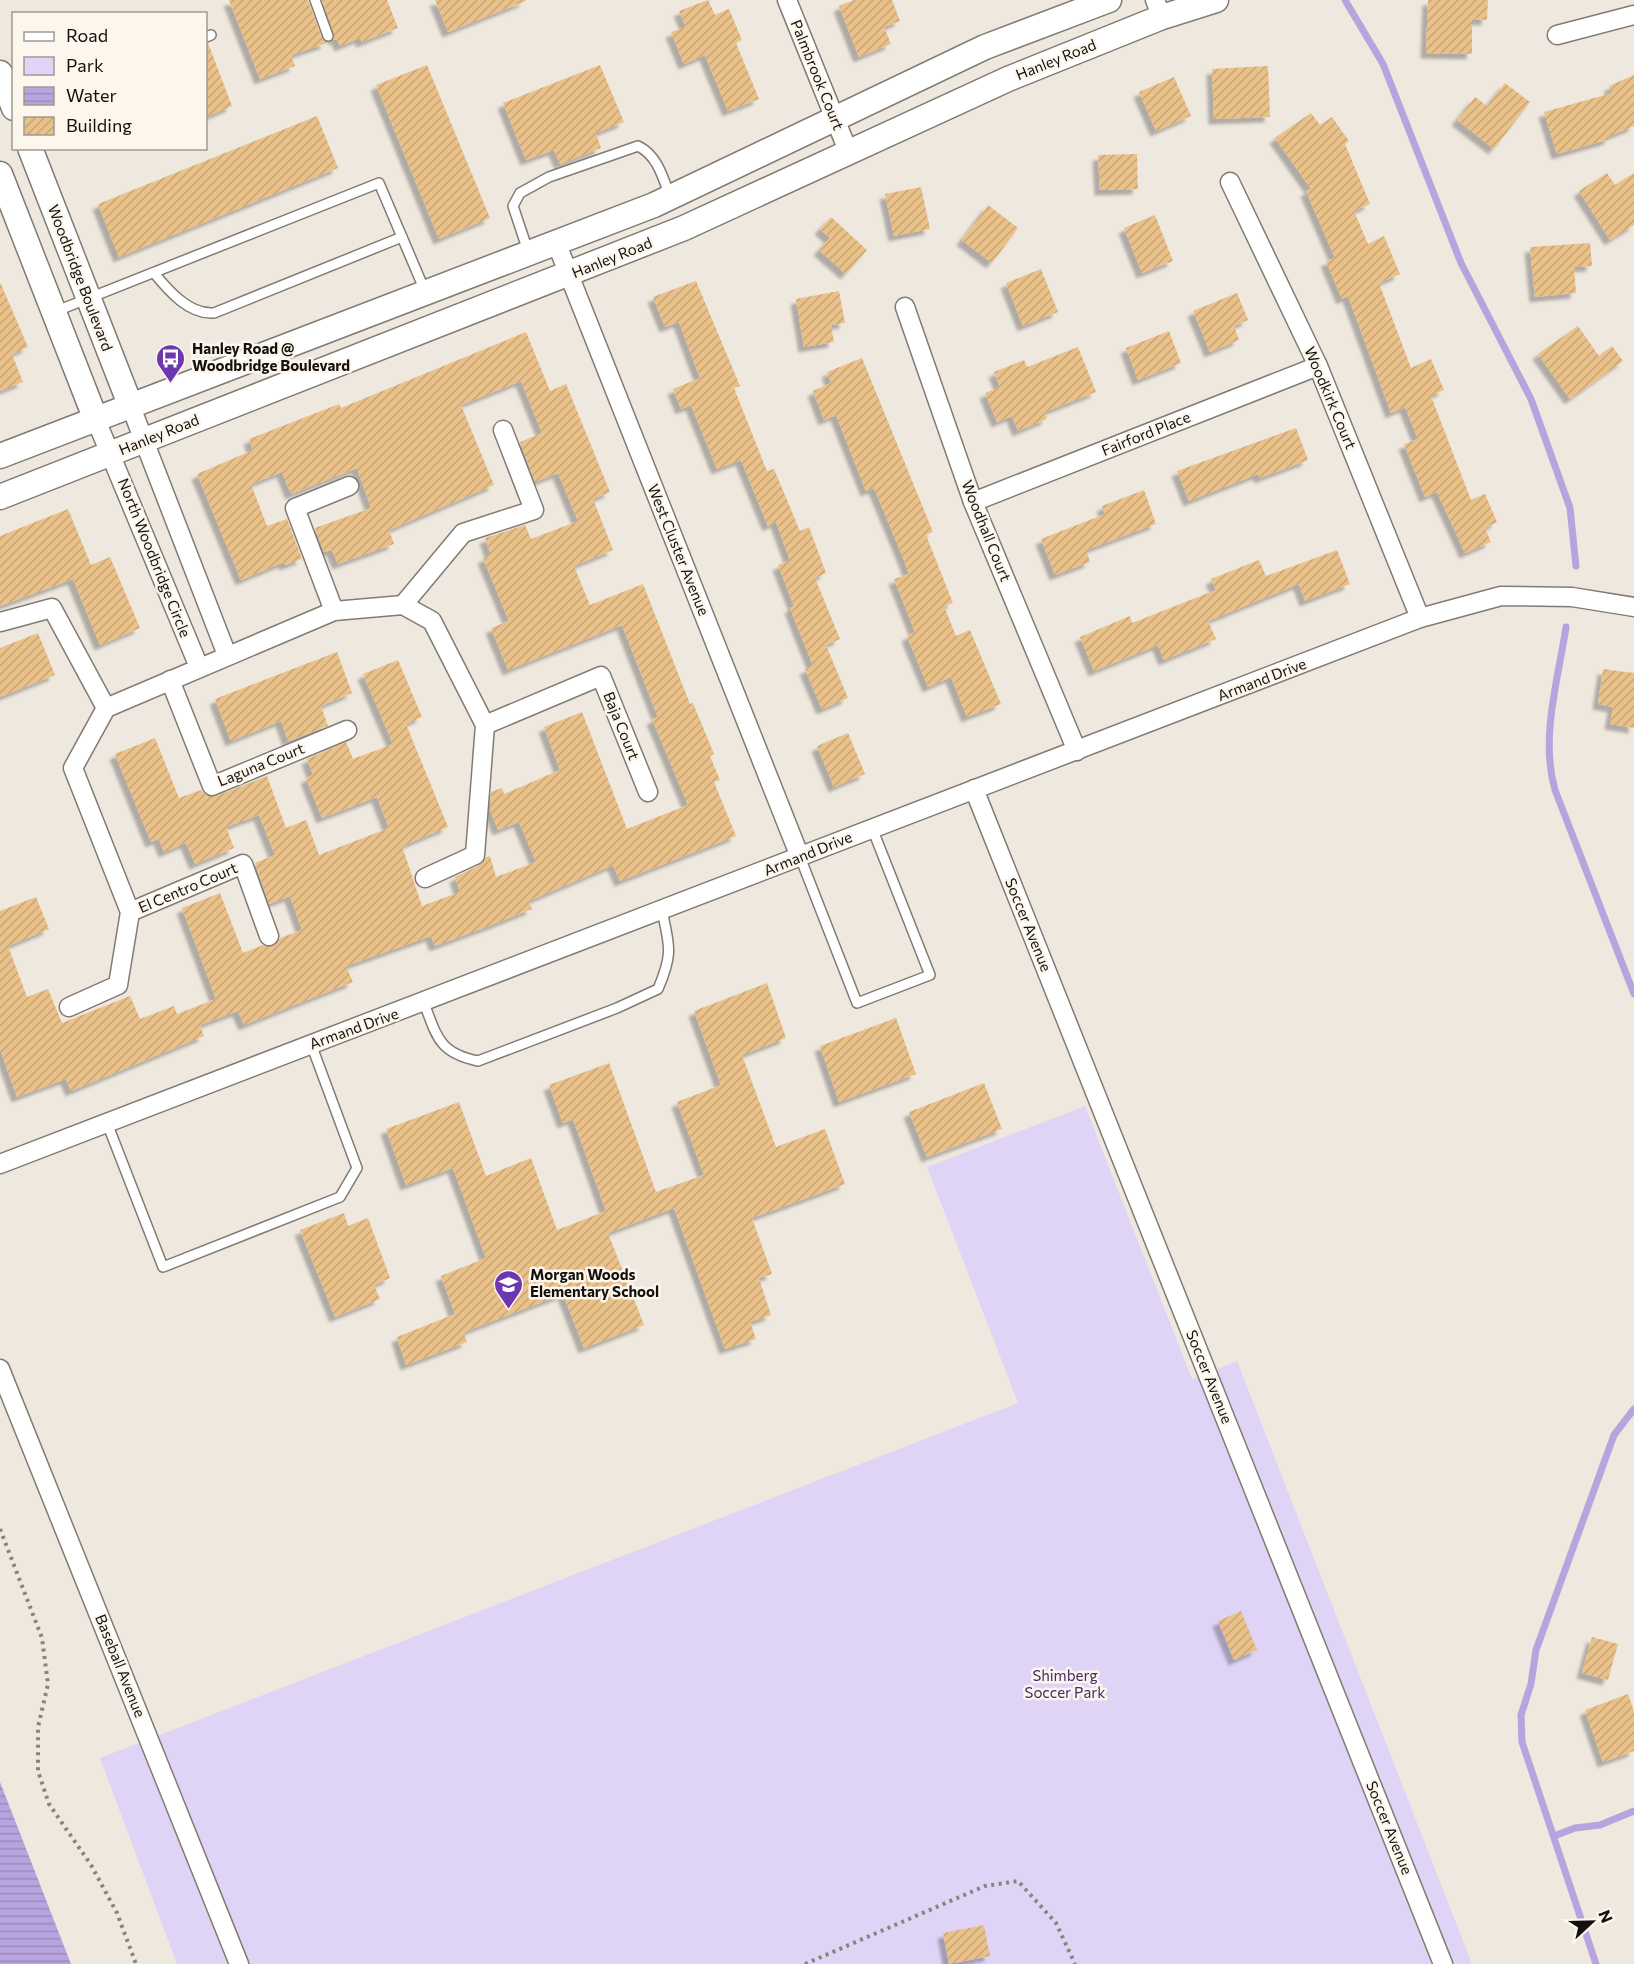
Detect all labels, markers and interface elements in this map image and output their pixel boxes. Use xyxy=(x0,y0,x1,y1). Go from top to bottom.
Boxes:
legend xyxy=(12,12,207,150)
street label: Palmbrook Court xyxy=(788,17,848,132)
text: Road xyxy=(66,24,108,46)
street label: Hanley Road xyxy=(1013,35,1098,83)
text: Park xyxy=(66,54,104,76)
text: Water xyxy=(66,84,117,106)
text: Building xyxy=(66,114,132,136)
street label: Woodbridge Boulevard xyxy=(45,202,117,353)
street label: Hanley Road xyxy=(569,233,654,281)
place label: Hanley Road @ Woodbridge Boulevard xyxy=(192,339,350,374)
bus stop icon: Hanley Road @ Woodbridge Boulevard xyxy=(155,342,187,384)
street label: Woodkirk Court xyxy=(1301,344,1361,452)
street label: Fairford Place xyxy=(1099,407,1193,459)
street label: Hanley Road xyxy=(116,410,201,458)
street label: North Woodbridge Circle xyxy=(115,476,195,640)
street label: Woodhall Court xyxy=(958,477,1015,584)
street label: West Cluster Avenue xyxy=(644,481,714,618)
street label: Armand Drive xyxy=(1215,654,1309,704)
street label: Baja Court xyxy=(600,689,644,762)
street label: Laguna Court xyxy=(215,738,307,790)
street label: Armand Drive xyxy=(761,827,854,879)
street label: El Centro Court xyxy=(135,858,240,916)
street label: Soccer Avenue xyxy=(1002,875,1056,974)
street label: Armand Drive xyxy=(307,1004,401,1053)
place label: Morgan Woods Elementary School xyxy=(530,1265,659,1300)
school or university icon: Morgan Woods Elementary School xyxy=(493,1268,525,1310)
street label: Soccer Avenue xyxy=(1183,1327,1237,1426)
street label: Baseball Avenue xyxy=(92,1611,150,1720)
park label: Shimberg Soccer Park xyxy=(1025,1666,1105,1701)
street label: Soccer Avenue xyxy=(1363,1778,1417,1877)
north arrow xyxy=(1562,1892,1622,1952)
text: N xyxy=(1595,1907,1617,1925)

